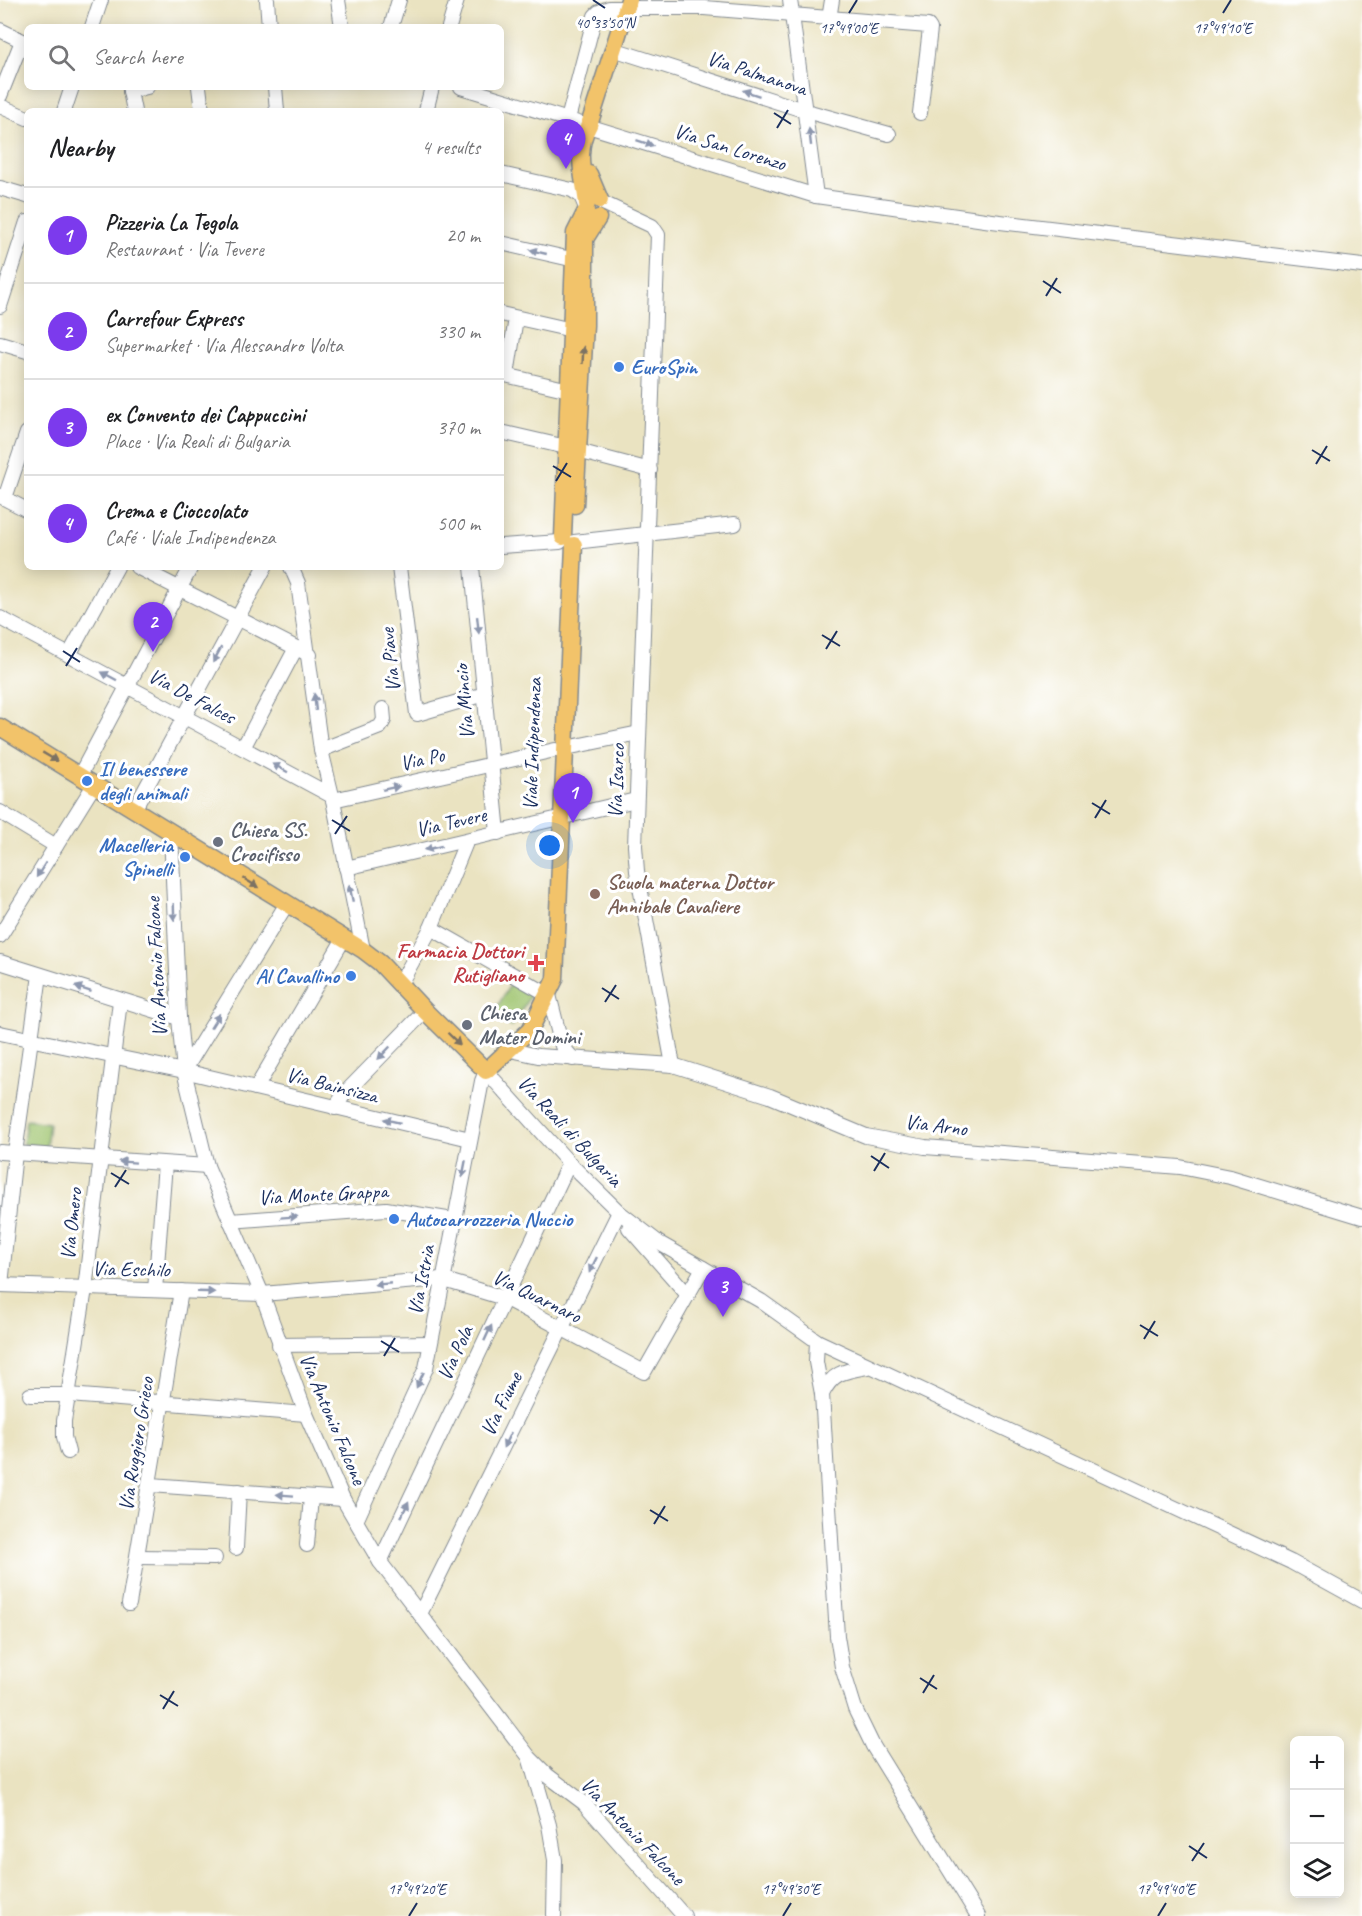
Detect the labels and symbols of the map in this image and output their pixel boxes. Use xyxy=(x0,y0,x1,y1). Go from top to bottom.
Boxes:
text: 40°33'50"N xyxy=(575,14,638,33)
text: 17°49'00"E xyxy=(820,19,880,38)
text: 17°49'10"E xyxy=(1194,19,1254,38)
street label: Via Palmanova xyxy=(704,45,812,102)
one-way arrow xyxy=(742,88,760,97)
street label: Via San Lorenzo xyxy=(671,118,790,177)
pin: 4 xyxy=(546,120,586,169)
one-way arrow xyxy=(805,128,814,147)
one-way arrow xyxy=(636,139,654,148)
one-way arrow xyxy=(529,246,547,256)
one-way arrow xyxy=(579,346,588,365)
place label: EuroSpin xyxy=(631,354,699,380)
marker: EuroSpin xyxy=(612,360,626,374)
pin: 2 xyxy=(134,602,172,652)
one-way arrow xyxy=(473,616,483,635)
street label: Via Piave xyxy=(374,626,406,693)
one-way arrow xyxy=(211,647,222,663)
street label: Via Mincio xyxy=(448,661,480,740)
street label: Via De Falces xyxy=(144,662,242,731)
one-way arrow xyxy=(100,671,117,681)
street label: Viale Indipendenza xyxy=(517,675,547,811)
one-way arrow xyxy=(310,692,320,711)
street label: Via Po xyxy=(397,741,448,776)
street label: Via Isarco xyxy=(602,742,630,819)
one-way arrow xyxy=(42,752,58,763)
place label: Il benessere degli animali xyxy=(99,756,190,806)
one-way arrow xyxy=(272,763,289,773)
marker: Il benessere degli animali xyxy=(80,774,94,788)
pin: 1 xyxy=(554,774,592,823)
one-way arrow xyxy=(381,783,400,792)
street label: Via Tevere xyxy=(413,801,490,843)
place label: Chiesa SS. Crocifisso xyxy=(230,817,308,867)
your location xyxy=(535,831,564,860)
place label: Macelleria Spinelli xyxy=(99,832,176,882)
marker: Chiesa SS. Crocifisso xyxy=(211,835,225,849)
one-way arrow xyxy=(424,843,442,853)
marker: Macelleria Spinelli xyxy=(178,850,192,864)
one-way arrow xyxy=(36,862,47,878)
place label: Scuola materna Dottor Annibale Cavaliere xyxy=(607,869,776,919)
one-way arrow xyxy=(243,877,259,888)
one-way arrow xyxy=(346,883,355,902)
marker: Scuola materna Dottor Annibale Cavaliere xyxy=(588,887,602,901)
street label: Via Antonio Falcone xyxy=(139,895,173,1038)
one-way arrow xyxy=(170,903,179,922)
place label: Farmacia Dottori Rutigliano xyxy=(397,938,527,988)
marker: Farmacia Dottori Rutigliano xyxy=(529,956,543,970)
place label: Al Cavallino xyxy=(256,963,340,989)
marker: Al Cavallino xyxy=(344,969,358,983)
one-way arrow xyxy=(74,983,92,993)
place label: Chiesa Mater Domini xyxy=(479,1000,583,1050)
one-way arrow xyxy=(209,1013,220,1029)
marker: Chiesa Mater Domini xyxy=(460,1018,474,1032)
one-way arrow xyxy=(446,1032,460,1046)
one-way arrow xyxy=(377,1046,391,1061)
street label: Via Bainsizza xyxy=(284,1061,383,1109)
street label: Via Reali di Bulgaria xyxy=(512,1070,629,1193)
street label: Via Arno xyxy=(903,1108,970,1142)
one-way arrow xyxy=(383,1116,402,1126)
one-way arrow xyxy=(118,1157,137,1167)
one-way arrow xyxy=(459,1159,468,1178)
street label: Via Monte Grappa xyxy=(258,1178,391,1210)
street label: Via Omero xyxy=(54,1185,88,1261)
place label: Autocarrozzeria Nuccio xyxy=(406,1206,574,1232)
one-way arrow xyxy=(279,1212,298,1221)
marker: Autocarrozzeria Nuccio xyxy=(387,1212,401,1226)
street label: Via Istria xyxy=(401,1241,441,1317)
street label: Via Eschilo xyxy=(92,1255,172,1283)
one-way arrow xyxy=(589,1256,598,1273)
street label: Via Quarnaro xyxy=(488,1263,587,1329)
pin: 3 xyxy=(704,1268,742,1317)
one-way arrow xyxy=(374,1279,393,1289)
one-way arrow xyxy=(197,1287,216,1296)
street label: Via Pola xyxy=(431,1320,480,1384)
one-way arrow xyxy=(483,1324,493,1342)
street label: Via Antonio Falcone xyxy=(294,1350,373,1490)
street label: Via Fiume xyxy=(474,1367,528,1440)
one-way arrow xyxy=(416,1371,425,1388)
street label: Via Ruggiero Grieco xyxy=(113,1374,160,1513)
one-way arrow xyxy=(502,1431,511,1448)
one-way arrow xyxy=(275,1490,294,1499)
one-way arrow xyxy=(400,1501,409,1518)
street label: Via Antonio Falcone xyxy=(575,1772,692,1891)
text: 17°49'20"E xyxy=(388,1880,448,1899)
text: 17°49'30"E xyxy=(762,1880,822,1899)
text: 17°49'40"E xyxy=(1137,1880,1197,1899)

